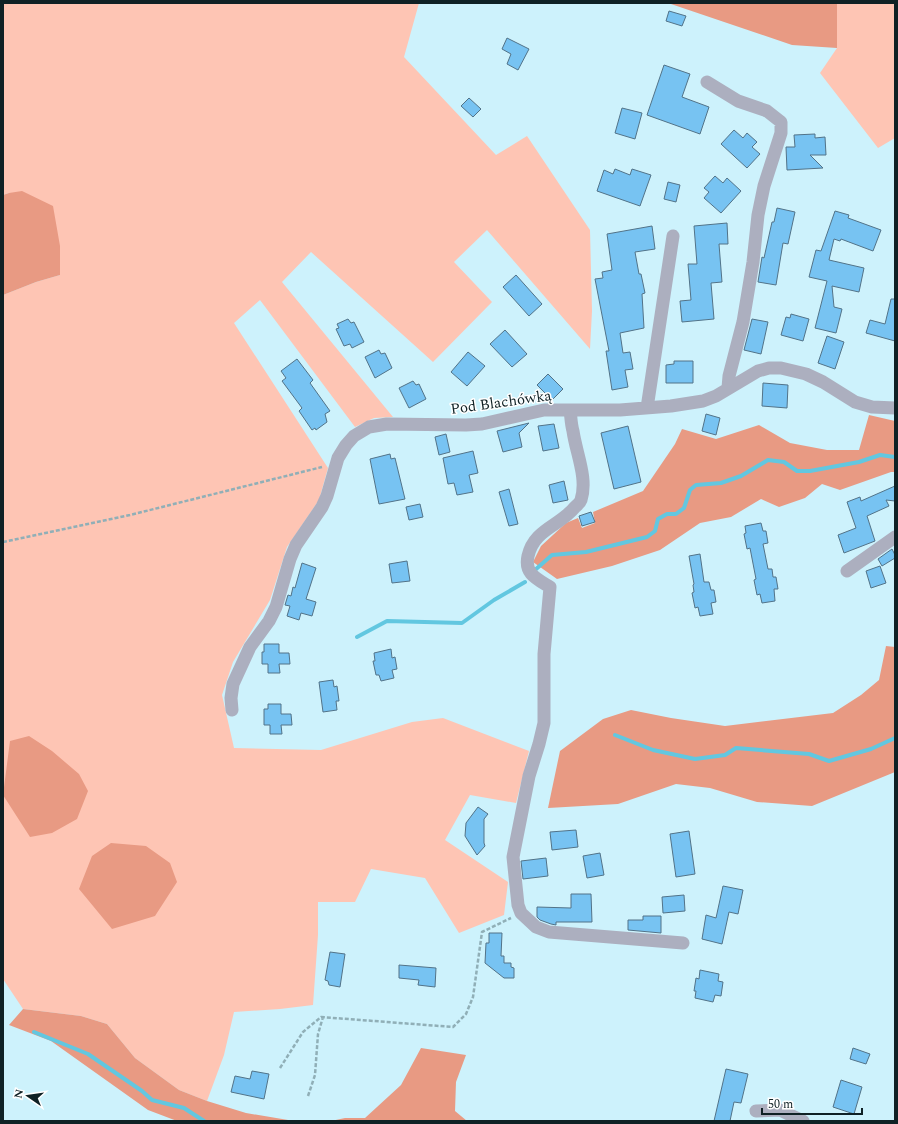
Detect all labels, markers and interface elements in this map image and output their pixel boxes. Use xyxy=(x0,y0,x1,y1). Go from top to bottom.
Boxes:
street label: Pod Blachówką xyxy=(449,384,554,421)
north arrow xyxy=(8,1076,48,1116)
text: N xyxy=(9,1088,28,1100)
scale bar xyxy=(762,1090,862,1116)
text: 50 m xyxy=(768,1095,793,1114)

